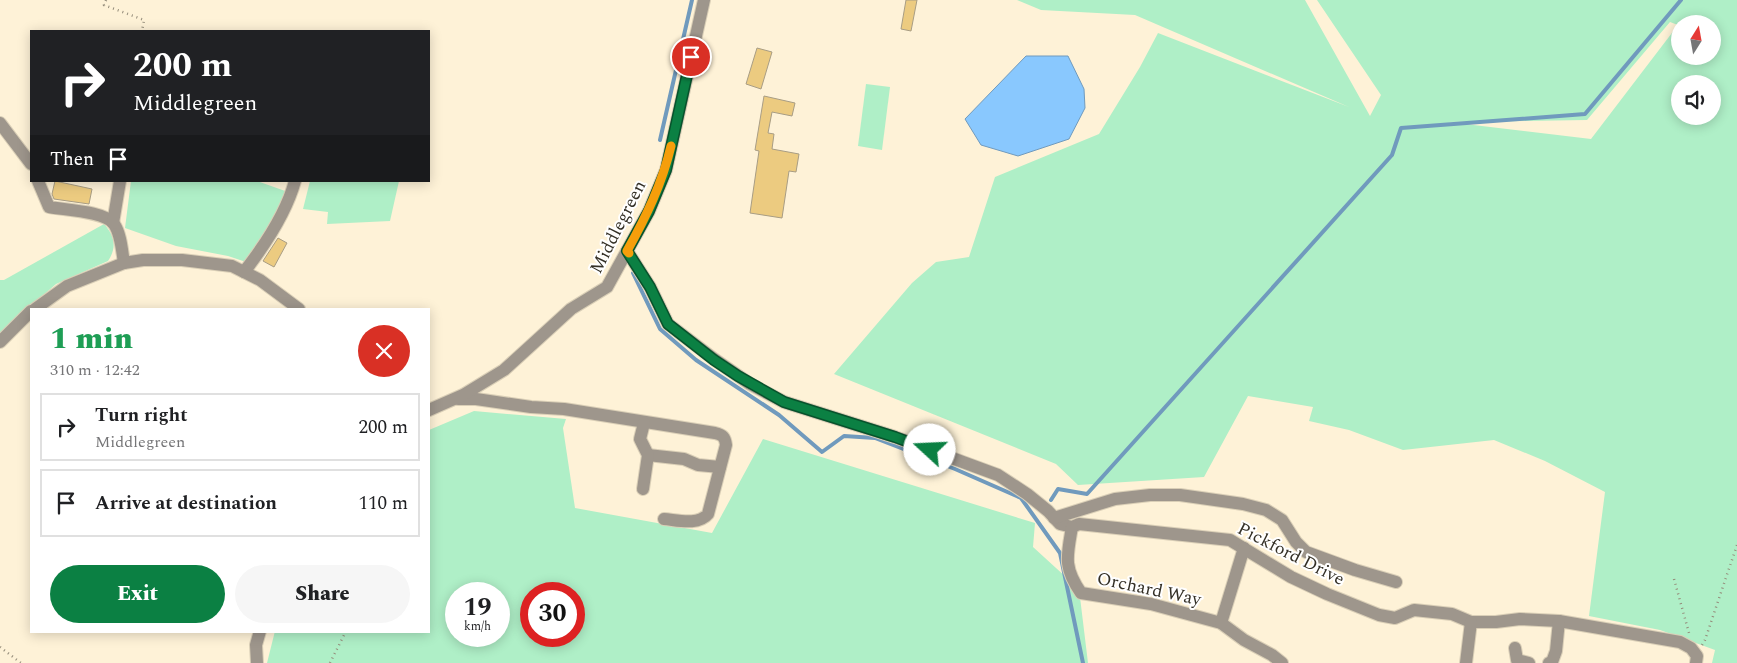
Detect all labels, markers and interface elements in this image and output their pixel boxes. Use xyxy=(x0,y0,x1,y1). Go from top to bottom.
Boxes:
north arrow xyxy=(1671,15,1721,65)
map controls xyxy=(1671,15,1721,125)
pin xyxy=(670,36,712,78)
text: 200 m xyxy=(133,39,232,92)
icon: arrive xyxy=(677,43,705,71)
icon: right xyxy=(50,50,115,115)
button: sound xyxy=(1671,75,1721,125)
text: Middlegreen xyxy=(133,87,257,120)
text: Then xyxy=(50,145,94,174)
icon: arrive xyxy=(104,145,132,173)
street label: Middlegreen xyxy=(583,176,653,278)
text: 1 min xyxy=(50,316,133,362)
button: close xyxy=(358,325,410,377)
text: 310 m · 12:42 xyxy=(50,358,140,382)
text: Turn right xyxy=(95,401,188,430)
icon: right xyxy=(52,413,80,441)
text: 200 m xyxy=(358,413,408,442)
position arrow xyxy=(903,423,955,475)
text: Middlegreen xyxy=(95,430,185,454)
icon: arrive xyxy=(52,489,80,517)
text: Arrive at destination xyxy=(95,489,277,518)
text: 110 m xyxy=(358,489,408,518)
street label: Pickford Drive xyxy=(1233,515,1349,593)
button: Exit xyxy=(50,565,225,623)
button: Share xyxy=(235,565,410,623)
street label: Orchard Way xyxy=(1094,565,1205,613)
speed limit sign: 30 xyxy=(520,582,585,647)
text: 19 xyxy=(463,589,492,627)
text: km/h xyxy=(464,617,491,636)

